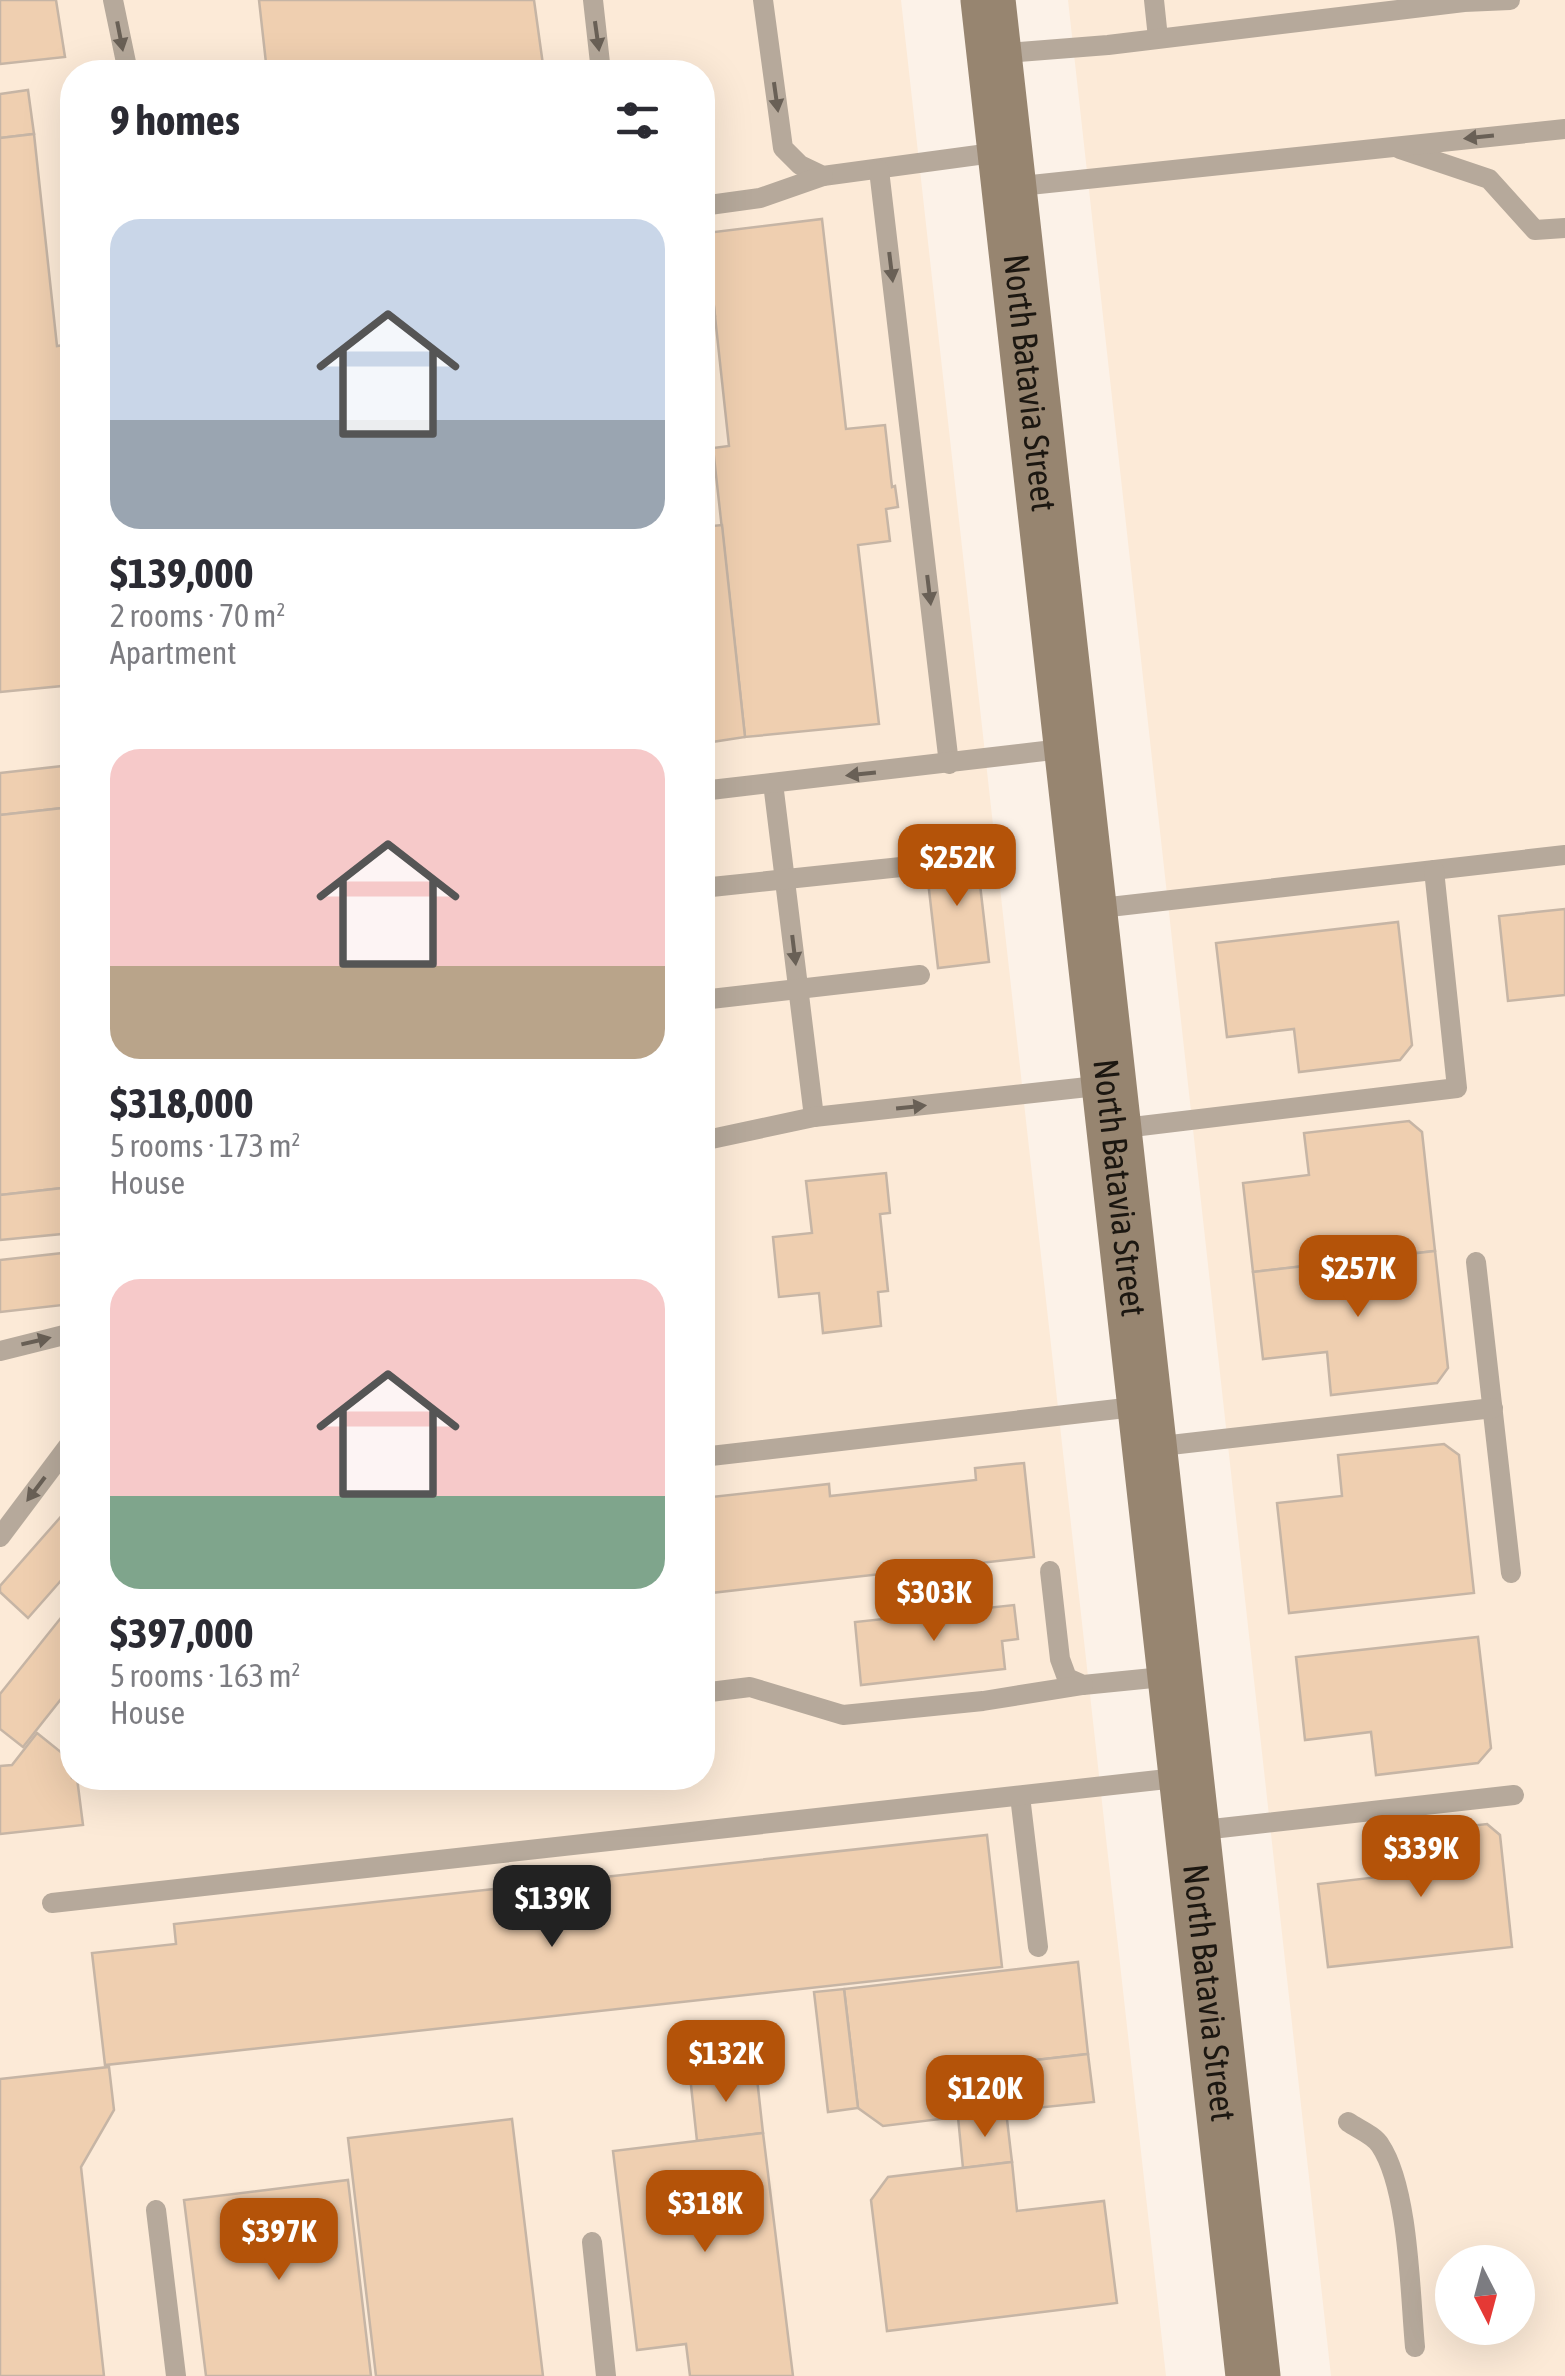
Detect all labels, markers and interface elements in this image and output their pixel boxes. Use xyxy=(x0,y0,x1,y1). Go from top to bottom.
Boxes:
one-way arrow xyxy=(113,21,129,52)
one-way arrow xyxy=(589,21,605,53)
one-way arrow xyxy=(768,81,784,113)
icon: filters xyxy=(610,93,665,148)
text: 9 homes xyxy=(110,96,240,144)
one-way arrow xyxy=(1462,130,1494,146)
one-way arrow xyxy=(883,252,899,283)
street label: North Batavia Street xyxy=(996,252,1065,513)
icon: home xyxy=(298,284,478,464)
text: $139,000 xyxy=(110,549,254,597)
one-way arrow xyxy=(921,574,937,606)
text: 2 rooms · 70 m² xyxy=(110,597,285,634)
text: Apartment xyxy=(110,634,236,671)
one-way arrow xyxy=(845,766,877,782)
icon: home xyxy=(298,814,478,994)
pin: $252K xyxy=(887,824,1027,909)
text: $252K xyxy=(920,838,994,875)
one-way arrow xyxy=(786,934,802,966)
street label: North Batavia Street xyxy=(1086,1057,1155,1318)
text: $318,000 xyxy=(110,1079,254,1127)
one-way arrow xyxy=(896,1099,927,1115)
text: 5 rooms · 173 m² xyxy=(110,1127,300,1164)
text: House xyxy=(110,1164,185,1201)
pin: $257K xyxy=(1288,1235,1428,1320)
text: $257K xyxy=(1321,1249,1395,1286)
one-way arrow xyxy=(21,1333,52,1348)
icon: home xyxy=(298,1344,478,1524)
one-way arrow xyxy=(27,1476,47,1502)
pin: $303K xyxy=(864,1559,1004,1644)
text: $303K xyxy=(897,1573,971,1610)
text: $397,000 xyxy=(110,1609,254,1657)
text: 5 rooms · 163 m² xyxy=(110,1657,300,1694)
text: House xyxy=(110,1694,185,1731)
pin: $339K xyxy=(1351,1815,1491,1900)
text: $339K xyxy=(1384,1829,1458,1866)
street label: North Batavia Street xyxy=(1176,1862,1244,2123)
pin: $139K xyxy=(482,1865,622,1950)
text: $139K xyxy=(515,1879,589,1916)
pin: $132K xyxy=(656,2020,796,2105)
text: $132K xyxy=(689,2034,763,2071)
pin: $120K xyxy=(915,2055,1055,2140)
text: $120K xyxy=(948,2069,1022,2106)
pin: $318K xyxy=(635,2170,775,2255)
text: $318K xyxy=(668,2184,742,2221)
pin: $397K xyxy=(209,2198,349,2283)
text: $397K xyxy=(242,2212,316,2249)
north arrow xyxy=(1435,2245,1535,2345)
map controls xyxy=(1435,2245,1535,2345)

